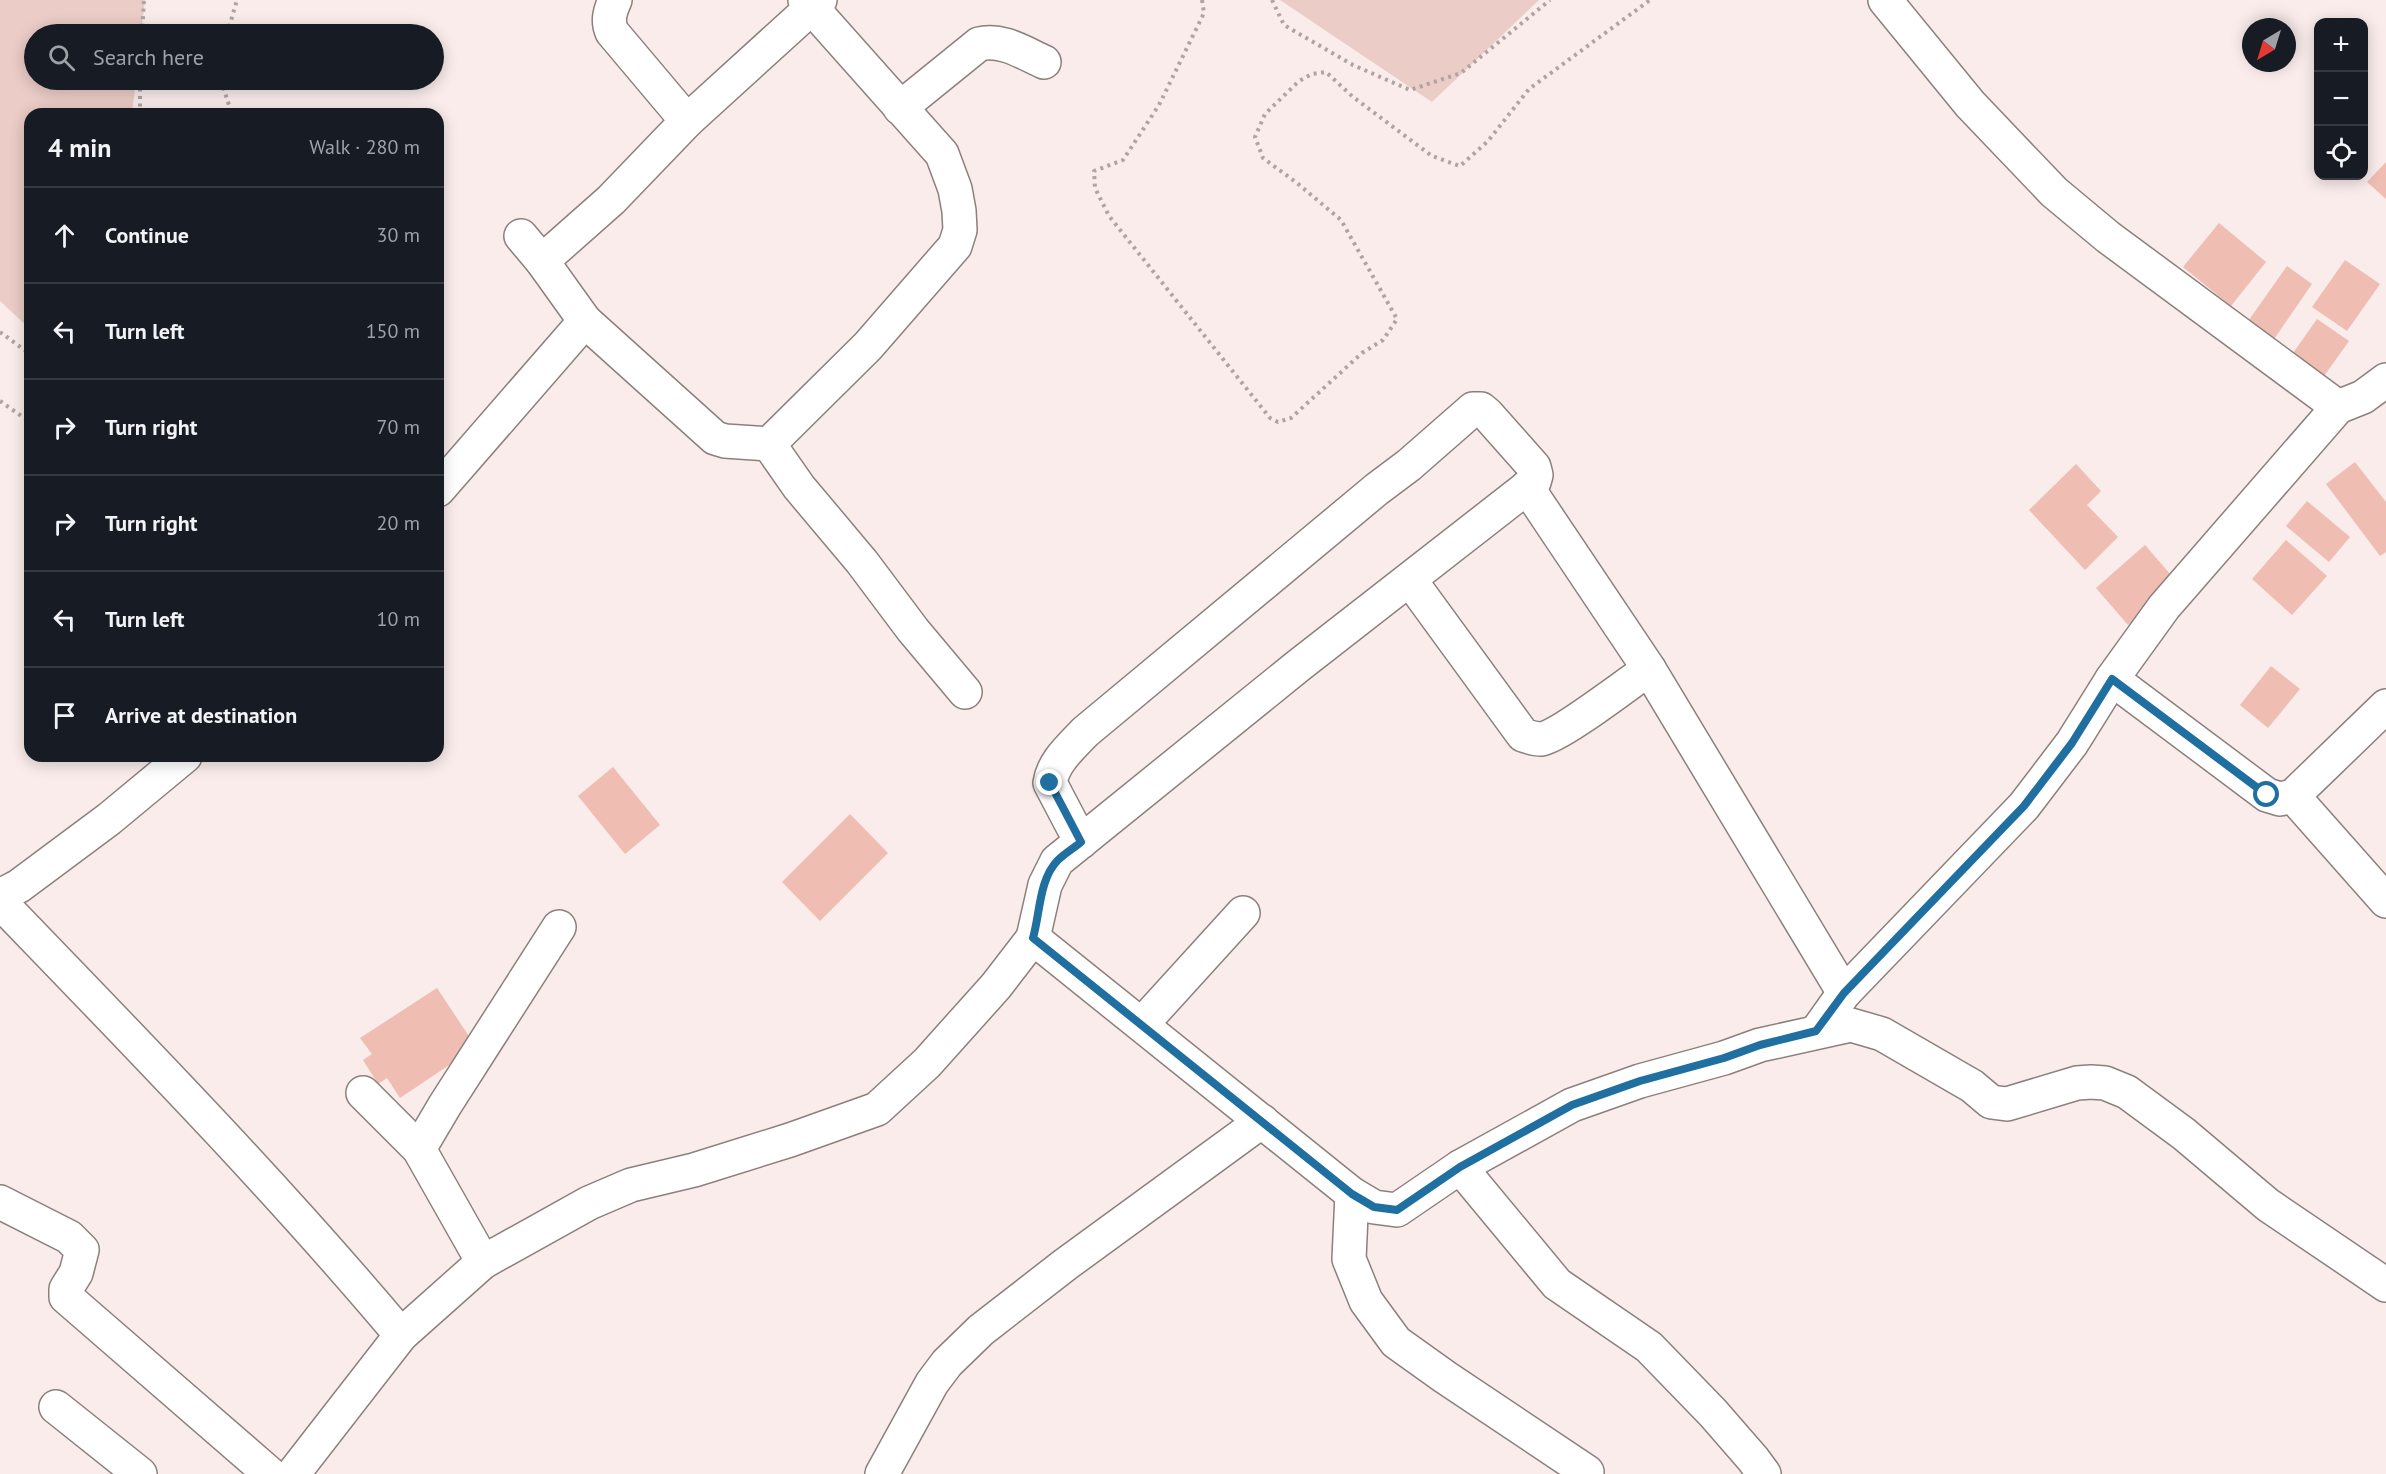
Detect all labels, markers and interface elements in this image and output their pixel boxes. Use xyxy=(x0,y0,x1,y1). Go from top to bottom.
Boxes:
north arrow xyxy=(2242,18,2296,72)
map controls xyxy=(2314,18,2368,180)
button: + xyxy=(2314,18,2368,72)
search box xyxy=(24,24,444,90)
icon: search xyxy=(45,41,78,74)
text: Search here xyxy=(93,43,204,71)
button: − xyxy=(2314,72,2368,126)
button: locate xyxy=(2314,126,2368,180)
text: 4 min xyxy=(48,131,111,164)
text: Walk · 280 m xyxy=(309,134,420,160)
icon: ahead xyxy=(48,219,81,252)
text: Continue xyxy=(105,221,189,249)
text: 30 m xyxy=(377,222,420,248)
icon: left xyxy=(48,315,81,348)
text: Turn left xyxy=(105,317,185,345)
text: 150 m xyxy=(366,318,420,344)
icon: right xyxy=(48,411,81,444)
text: Turn right xyxy=(105,413,197,441)
text: 70 m xyxy=(377,414,420,440)
icon: right xyxy=(48,507,81,540)
text: Turn right xyxy=(105,509,197,537)
text: 20 m xyxy=(377,510,420,536)
icon: left xyxy=(48,603,81,636)
text: Turn left xyxy=(105,605,185,633)
text: 10 m xyxy=(377,606,420,632)
icon: arrive xyxy=(48,699,81,732)
text: Arrive at destination xyxy=(105,701,297,729)
route end xyxy=(1036,769,1062,795)
route start xyxy=(2253,781,2279,807)

